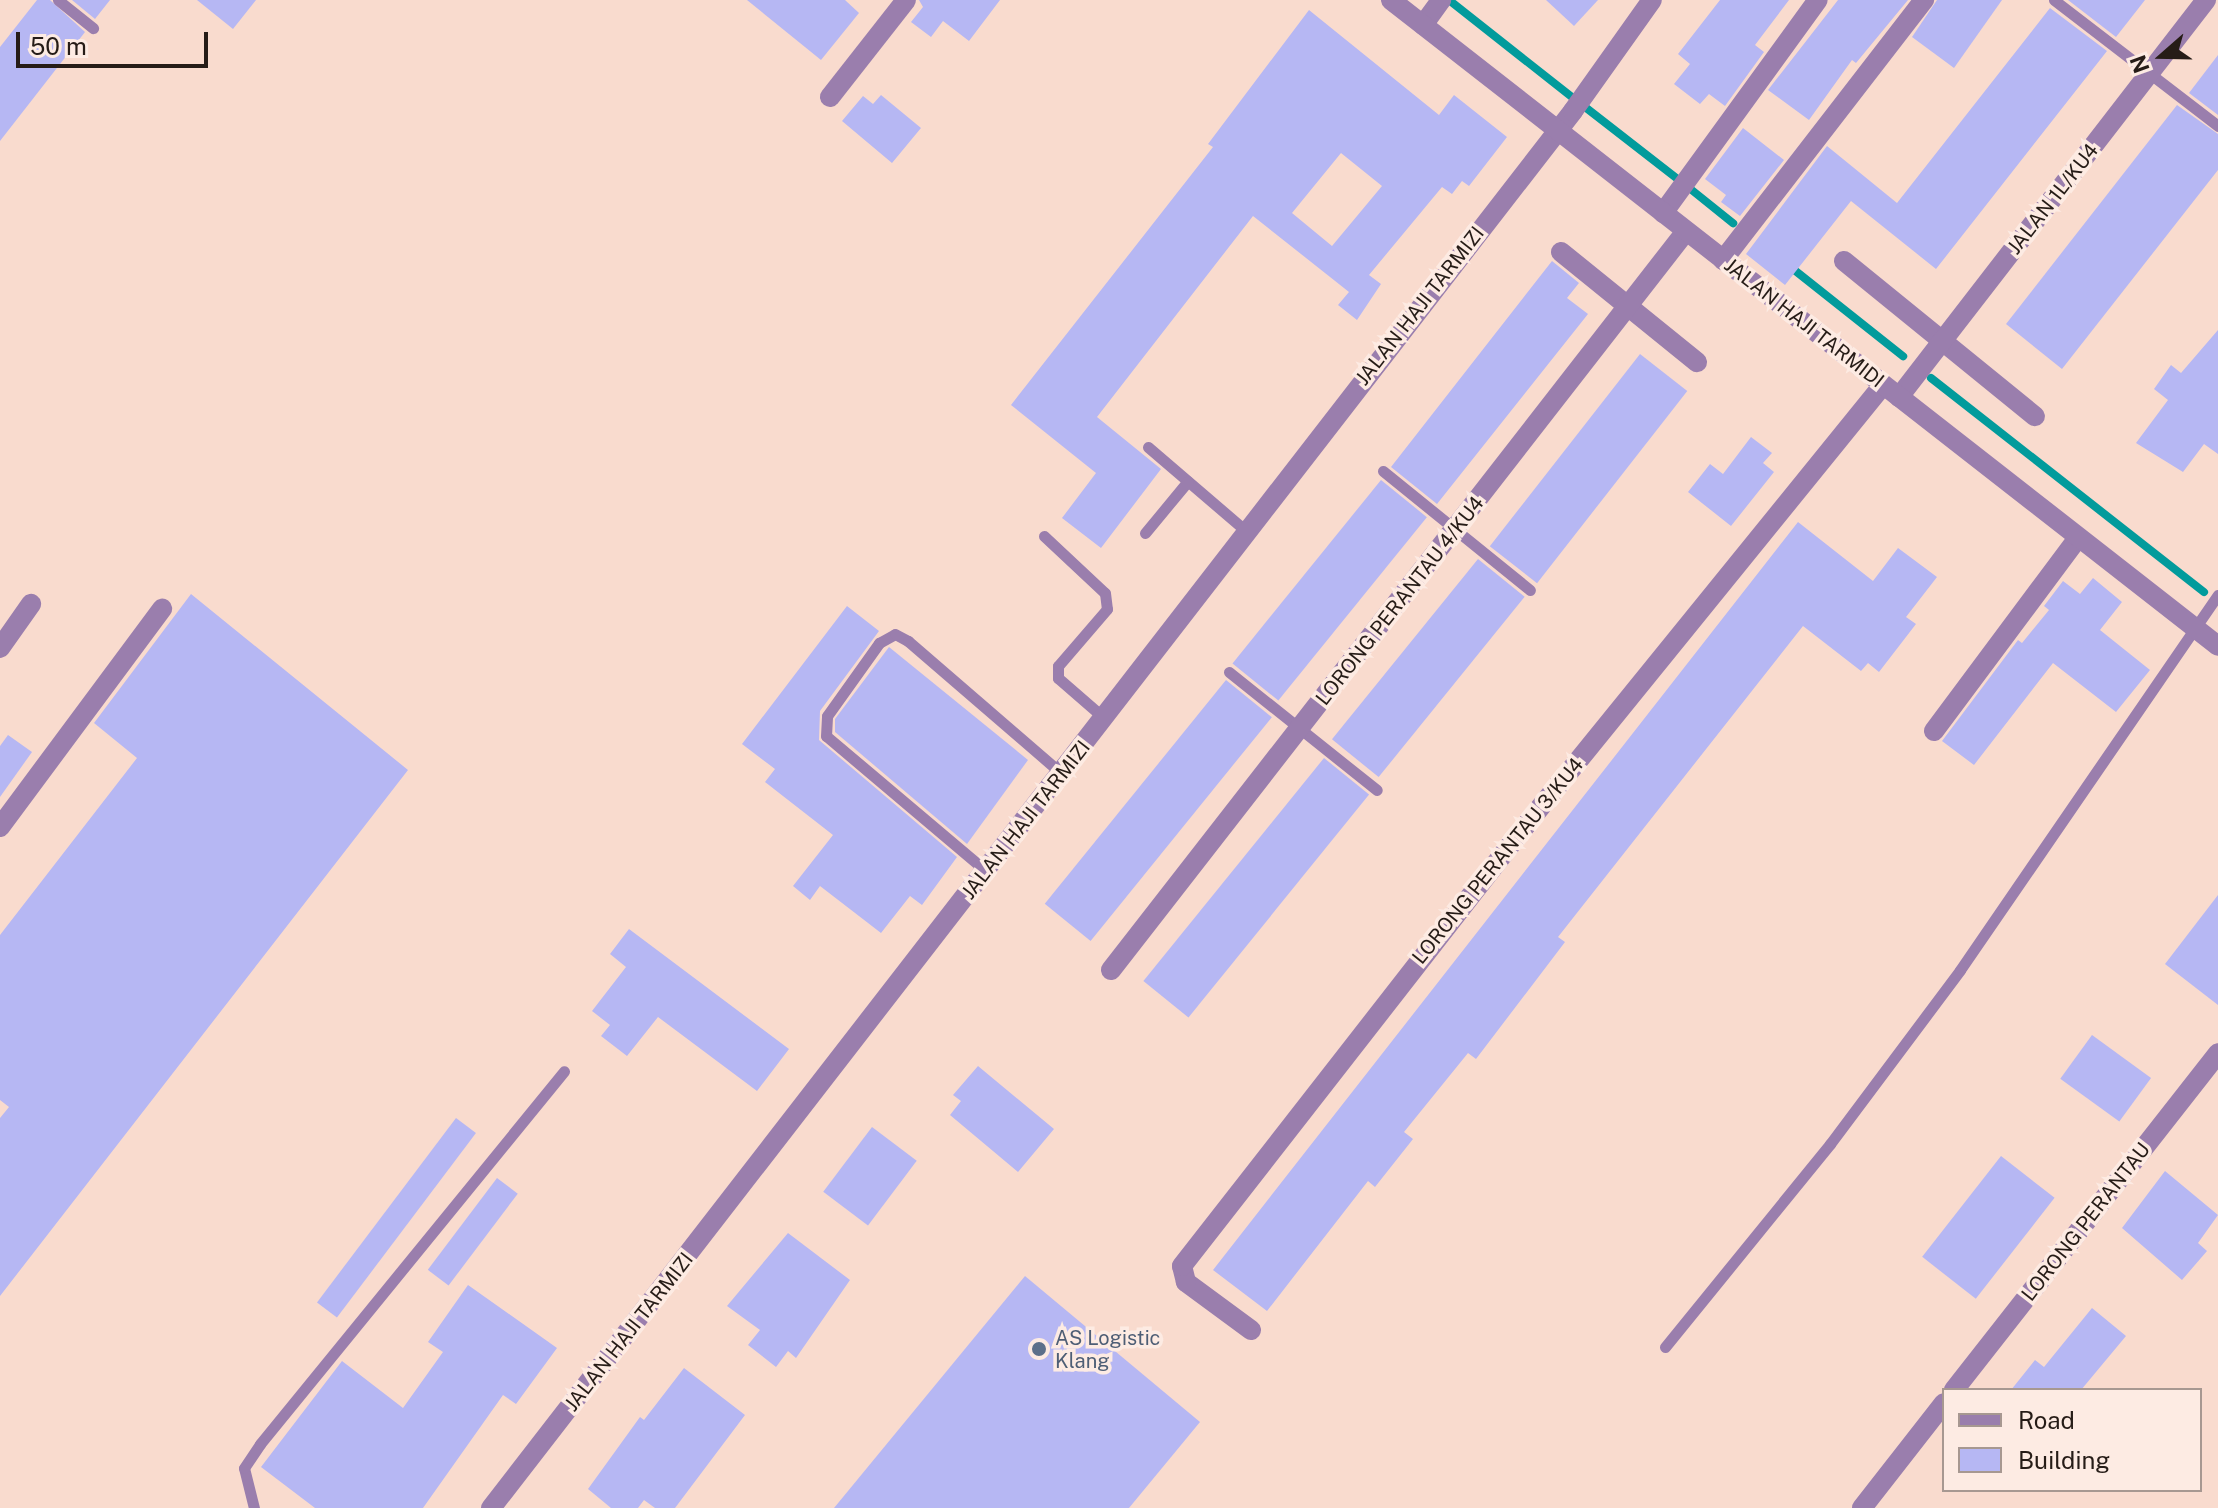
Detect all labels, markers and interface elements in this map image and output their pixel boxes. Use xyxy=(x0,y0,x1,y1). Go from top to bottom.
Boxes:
scale bar xyxy=(20,16,212,66)
north arrow xyxy=(2122,16,2202,96)
text: 50 m xyxy=(30,32,87,60)
text: N xyxy=(2124,52,2155,77)
street label: JALAN 1L/KU4 xyxy=(2002,139,2104,259)
street label: JALAN HAJI TARMIZI xyxy=(1351,222,1489,390)
street label: JALAN HAJI TARMIDI xyxy=(1719,253,1889,393)
street label: LORONG PERANTAU 4/KU4 xyxy=(1311,492,1489,710)
street label: JALAN HAJI TARMIZI xyxy=(957,736,1095,904)
street label: LORONG PERANTAU 3/KU4 xyxy=(1407,753,1589,969)
street label: LORONG PERANTAU xyxy=(2017,1138,2155,1306)
street label: JALAN HAJI TARMIZI xyxy=(560,1248,698,1416)
place label: AS Logistic Klang xyxy=(1055,1326,1160,1373)
marker: AS Logistic Klang xyxy=(1030,1340,1048,1358)
legend xyxy=(1942,1388,2202,1492)
text: Road xyxy=(2018,1406,2075,1434)
text: Building xyxy=(2018,1446,2110,1474)

